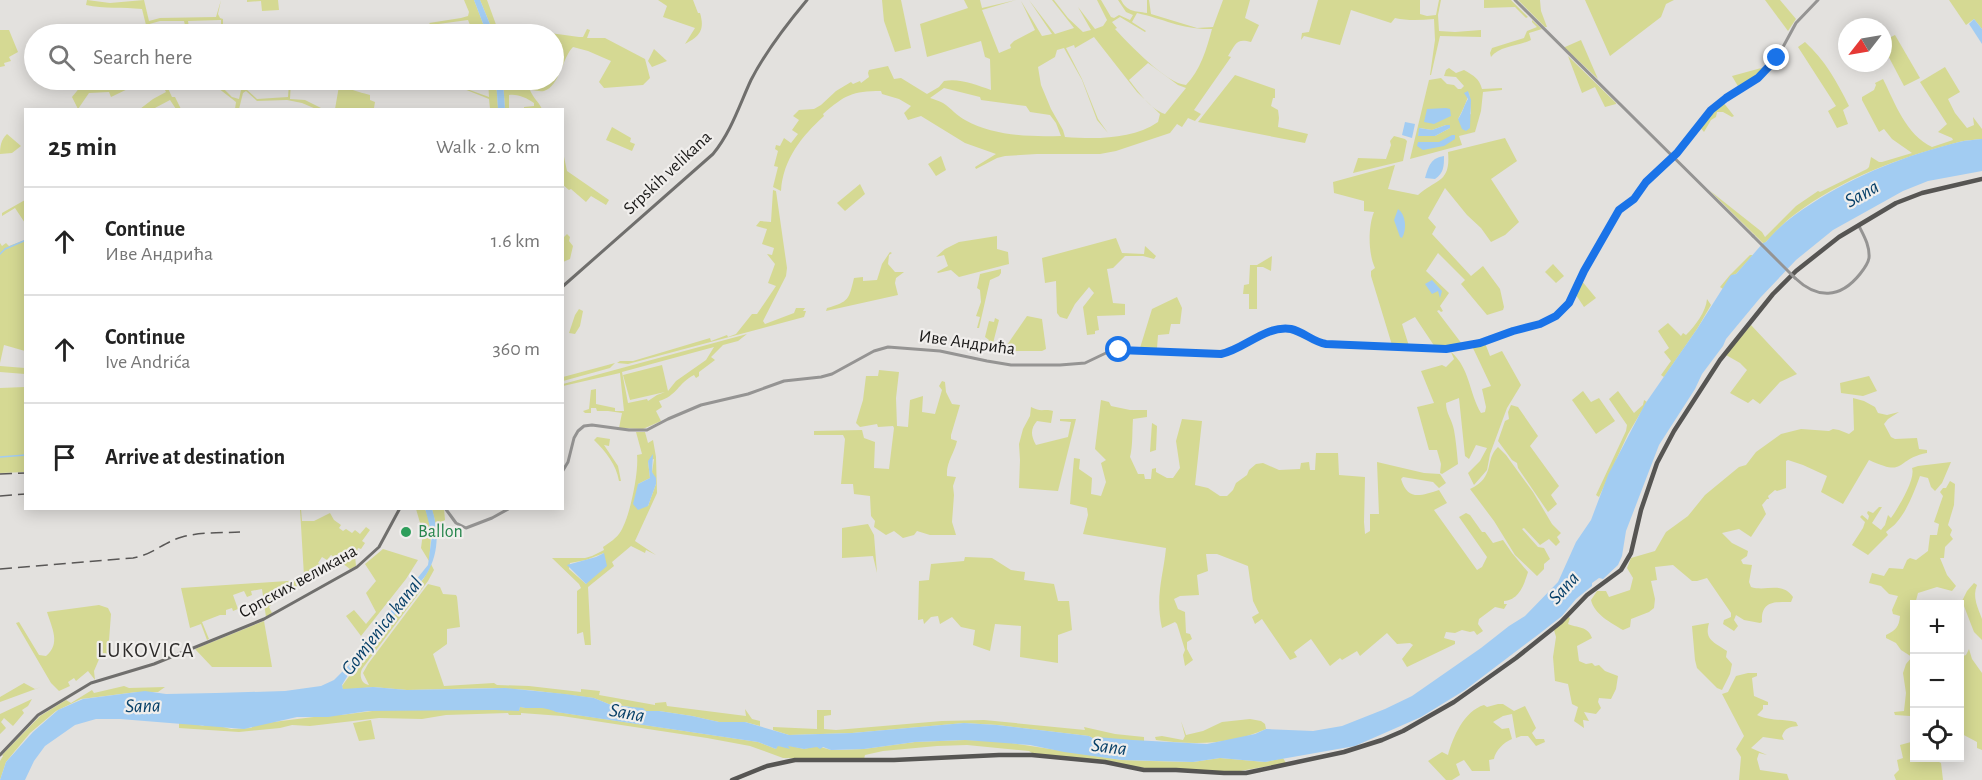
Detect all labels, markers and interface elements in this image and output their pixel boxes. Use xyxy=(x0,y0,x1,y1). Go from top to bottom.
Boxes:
north arrow xyxy=(1838,18,1892,72)
search box xyxy=(24,24,564,90)
icon: search xyxy=(45,41,78,74)
route end xyxy=(1763,44,1789,70)
text: Search here xyxy=(93,46,192,68)
street label: Srpskih velikana xyxy=(621,128,715,218)
text: 25 min xyxy=(48,134,117,160)
text: Walk · 2.0 km xyxy=(436,137,540,157)
water label: Sana xyxy=(1842,176,1882,212)
text: Continue xyxy=(105,218,185,240)
icon: ahead xyxy=(48,225,81,258)
text: 1.6 km xyxy=(491,231,540,251)
text: Иве Андрића xyxy=(105,244,213,264)
text: Continue xyxy=(105,326,185,348)
street label: Иве Андрића xyxy=(918,327,1016,359)
icon: ahead xyxy=(48,333,81,366)
route start xyxy=(1105,336,1131,362)
text: 360 m xyxy=(493,339,540,359)
text: Ive Andrića xyxy=(105,352,191,372)
icon: arrive xyxy=(48,441,81,474)
text: Arrive at destination xyxy=(105,446,285,468)
place label: Ballon xyxy=(418,523,463,541)
marker: Ballon xyxy=(399,525,413,539)
street label: Српских великана xyxy=(236,542,360,622)
water label: Sana xyxy=(1545,568,1583,608)
water label: Gomjenica kanal xyxy=(338,573,427,679)
map controls xyxy=(1910,600,1964,762)
button: + xyxy=(1910,600,1964,654)
district label: LUKOVICA xyxy=(97,640,195,661)
button: − xyxy=(1910,654,1964,708)
water label: Sana xyxy=(125,696,161,716)
water label: Sana xyxy=(608,700,646,726)
button: locate xyxy=(1910,708,1964,762)
water label: Sana xyxy=(1090,735,1128,759)

